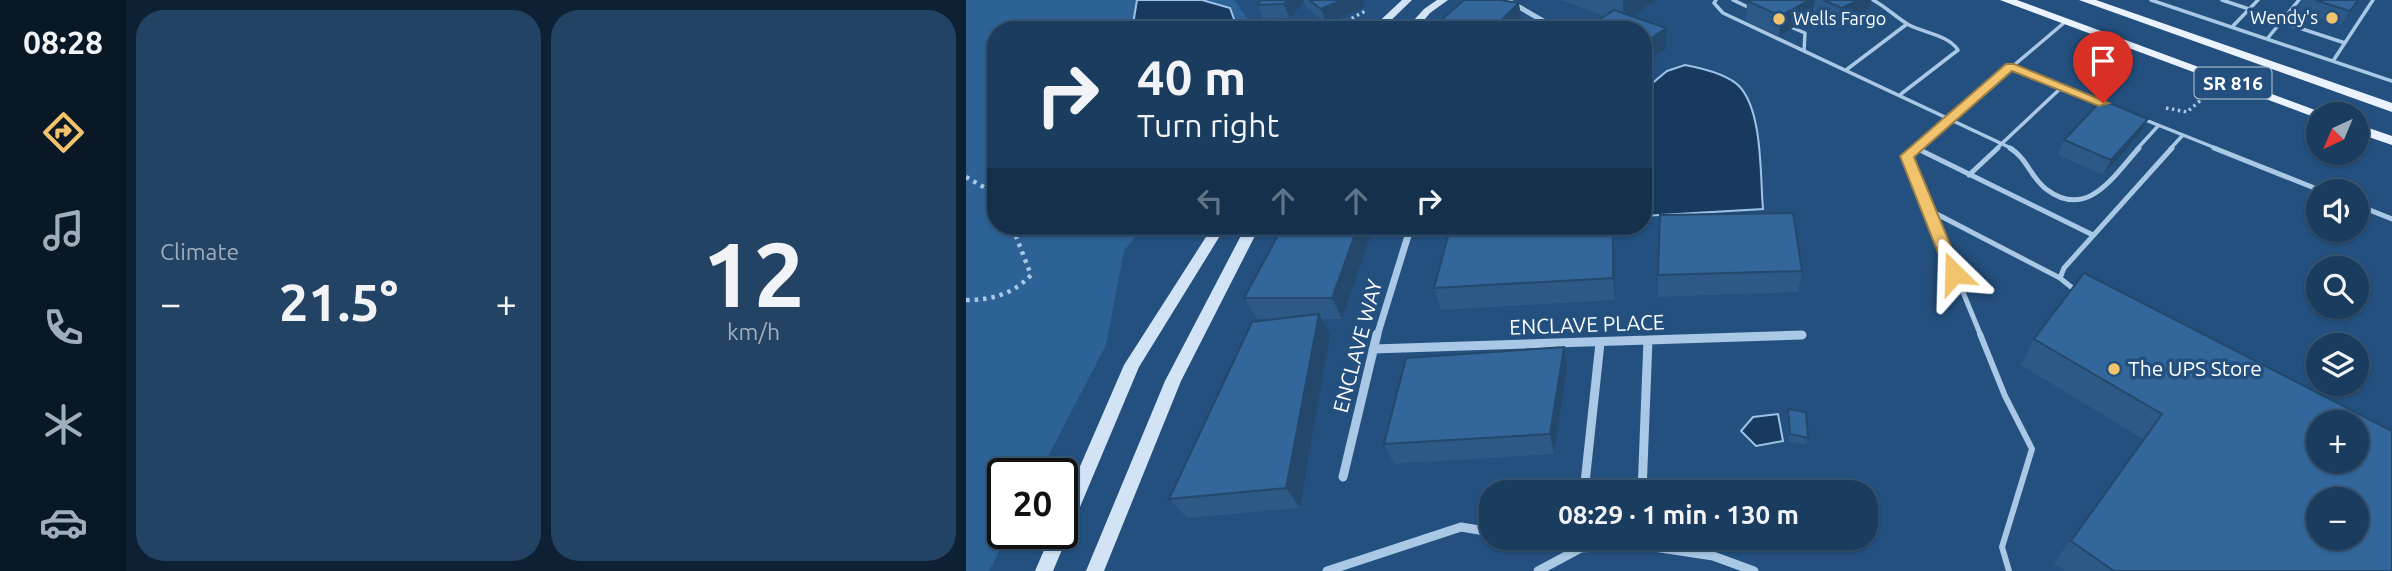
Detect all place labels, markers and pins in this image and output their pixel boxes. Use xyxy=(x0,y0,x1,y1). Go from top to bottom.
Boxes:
place label: Wendy's xyxy=(2250,7,2318,27)
place label: Wells Fargo xyxy=(1793,8,1886,28)
marker: Wendy's xyxy=(2324,10,2340,26)
marker: Wells Fargo xyxy=(1771,11,1787,27)
pin xyxy=(2073,31,2133,103)
place label: The UPS Store xyxy=(2128,356,2262,380)
marker: The UPS Store xyxy=(2106,361,2122,377)

